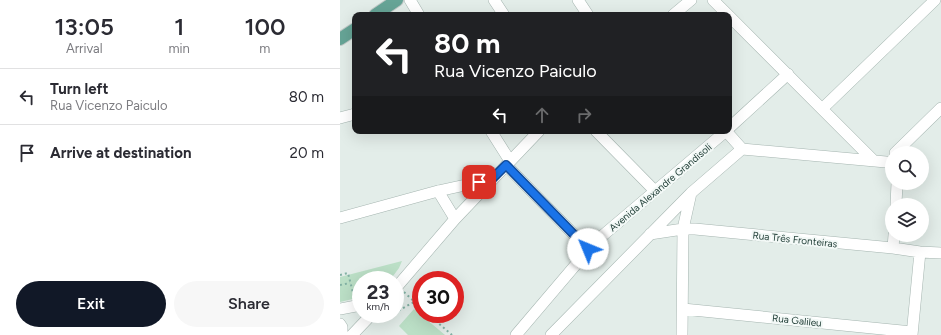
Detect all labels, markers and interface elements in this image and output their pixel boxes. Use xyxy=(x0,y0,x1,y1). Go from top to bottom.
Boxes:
text: 13:05 xyxy=(55,12,114,41)
text: 1 xyxy=(174,12,184,41)
text: 100 xyxy=(244,12,285,41)
text: 80 m xyxy=(434,26,500,60)
icon: left xyxy=(368,28,420,80)
text: Arrival xyxy=(66,41,103,56)
text: min xyxy=(169,41,190,56)
text: m xyxy=(259,41,270,56)
text: Rua Vicenzo Paiculo xyxy=(434,60,597,82)
text: Turn left xyxy=(50,80,108,98)
icon: left xyxy=(16,86,38,108)
text: 80 m xyxy=(289,88,324,106)
text: Rua Vicenzo Paiculo xyxy=(50,98,168,113)
icon: left xyxy=(489,104,511,126)
icon: ahead xyxy=(531,104,553,126)
icon: right xyxy=(573,104,595,126)
street label: Avenida Alexandre Grandisoli xyxy=(606,141,714,234)
icon: arrive xyxy=(16,142,38,164)
text: Arrive at destination xyxy=(50,144,191,162)
text: 20 m xyxy=(290,144,324,162)
map controls xyxy=(885,146,929,242)
button: search xyxy=(885,146,929,190)
pin xyxy=(462,165,496,199)
icon: arrive xyxy=(468,171,490,193)
button: layers xyxy=(885,198,929,242)
position arrow xyxy=(567,228,609,270)
street label: Rua Três Fronteiras xyxy=(752,229,838,250)
speed limit sign: 30 xyxy=(412,271,464,323)
text: 23 xyxy=(367,280,389,304)
button: Exit xyxy=(16,281,166,327)
button: Share xyxy=(174,281,324,327)
text: km/h xyxy=(367,300,389,313)
street label: Rua Galileu xyxy=(771,311,822,330)

